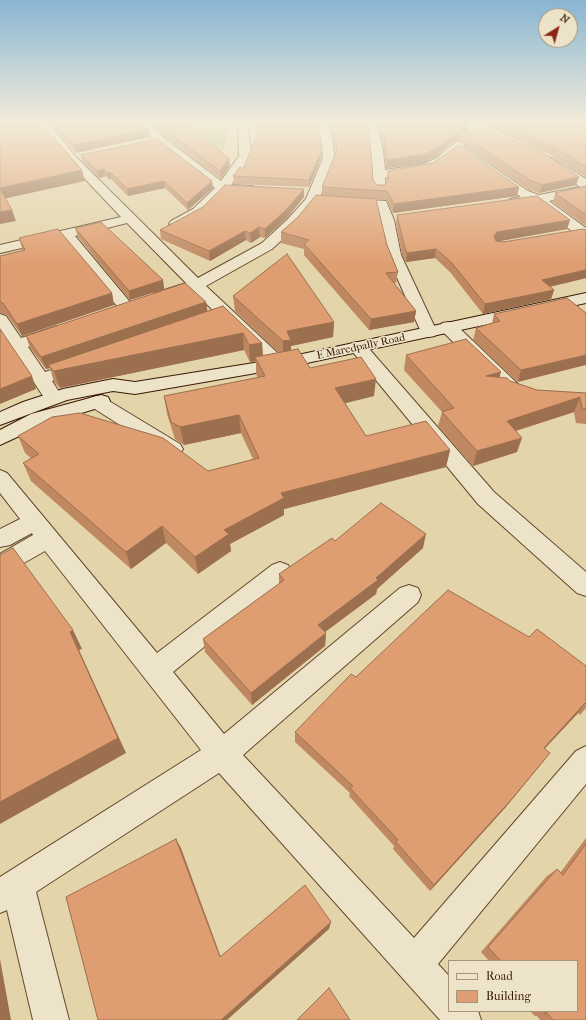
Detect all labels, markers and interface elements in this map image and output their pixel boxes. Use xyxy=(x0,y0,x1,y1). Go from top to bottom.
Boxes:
north arrow xyxy=(538,8,578,48)
text: N xyxy=(558,11,572,27)
street label: E Maredpally Road xyxy=(316,331,406,363)
legend xyxy=(448,960,578,1012)
text: Road xyxy=(486,969,513,983)
text: Building xyxy=(486,989,531,1003)

